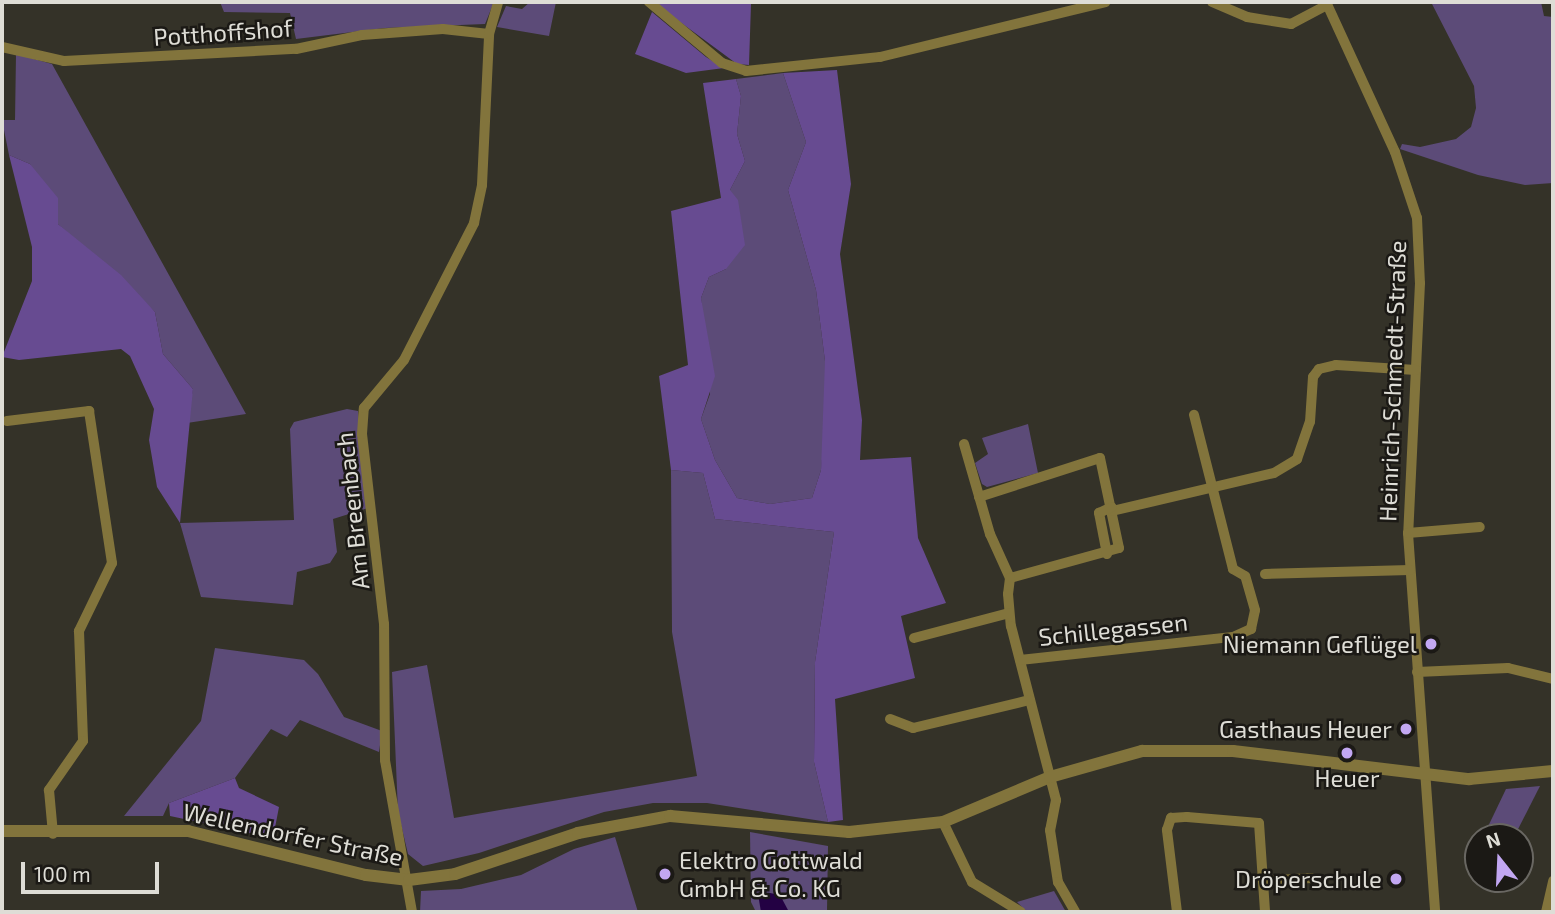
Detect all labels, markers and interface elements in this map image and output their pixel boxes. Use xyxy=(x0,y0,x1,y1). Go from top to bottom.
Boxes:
street label: Potthoffshof xyxy=(152,13,294,51)
street label: Heinrich-Schmedt-Straße xyxy=(1373,240,1411,522)
street label: Am Breenbach xyxy=(329,431,375,591)
street label: Schillegassen xyxy=(1037,607,1189,651)
place label: Niemann Geflügel xyxy=(1223,630,1417,658)
marker: Niemann Geflügel xyxy=(1423,636,1439,652)
place label: Gasthaus Heuer xyxy=(1219,715,1392,743)
marker: Gasthaus Heuer xyxy=(1398,721,1414,737)
marker: Heuer xyxy=(1339,745,1355,761)
place label: Heuer xyxy=(1314,764,1380,792)
street label: Wellendorfer Straße xyxy=(180,797,406,871)
north arrow xyxy=(1464,823,1534,893)
text: N xyxy=(1483,826,1503,853)
place label: Elektro Gottwald GmbH & Co. KG xyxy=(679,846,863,902)
scale bar xyxy=(24,848,163,892)
text: 100 m xyxy=(34,861,91,886)
place label: Dröperschule xyxy=(1235,865,1382,893)
marker: Elektro Gottwald GmbH & Co. KG xyxy=(657,866,673,882)
marker: Dröperschule xyxy=(1388,871,1404,887)

